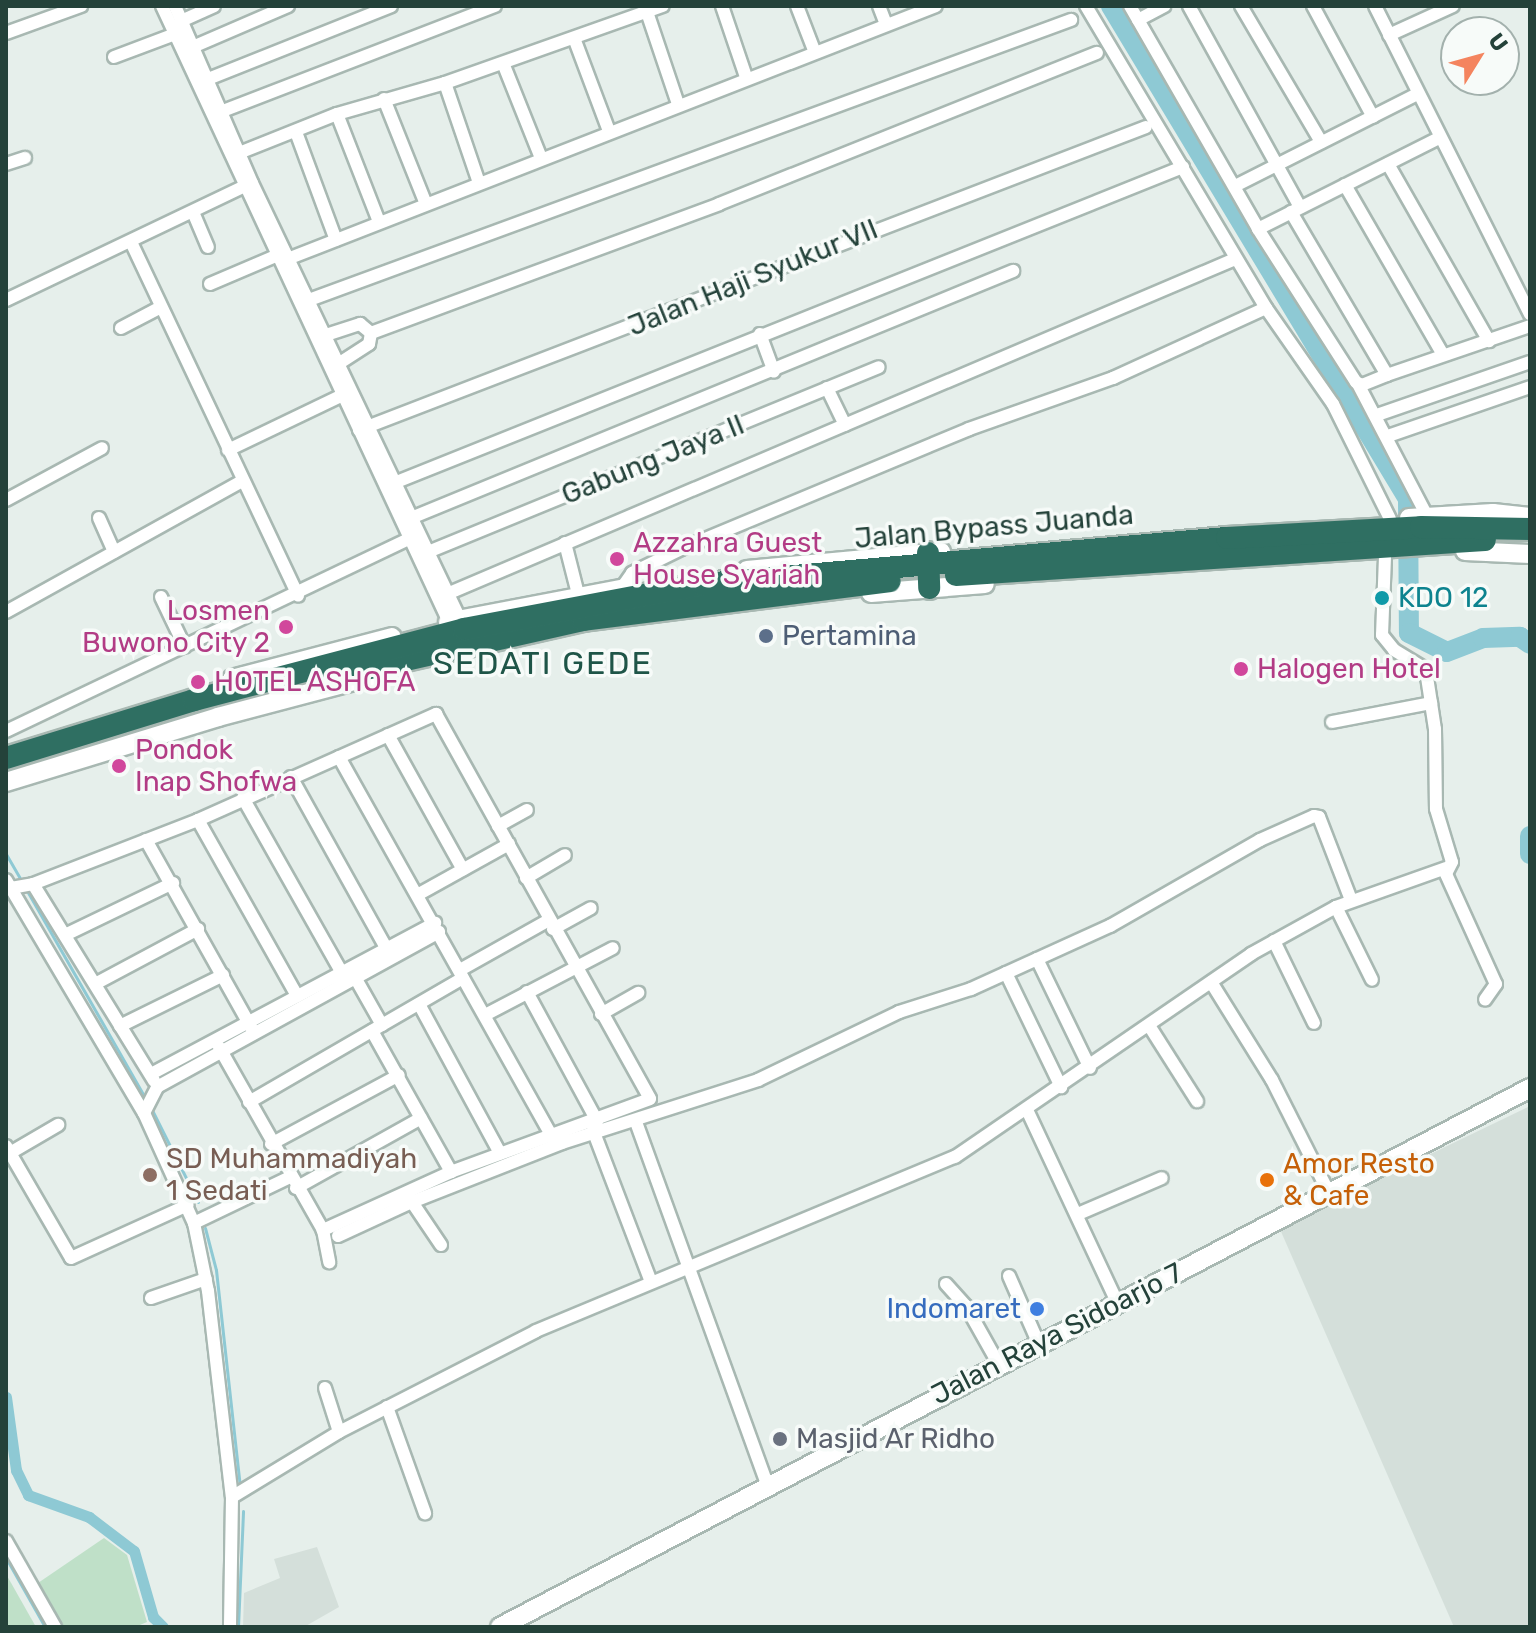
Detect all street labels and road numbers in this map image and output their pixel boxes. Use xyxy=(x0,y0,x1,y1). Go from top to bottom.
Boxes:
street label: Jalan Haji Syukur VII xyxy=(623,212,883,344)
street label: Gabung Jaya II xyxy=(557,408,749,512)
street label: Jalan Bypass Juanda xyxy=(853,498,1135,556)
street label: Jalan Raya Sidoarjo 7 xyxy=(926,1256,1188,1412)

